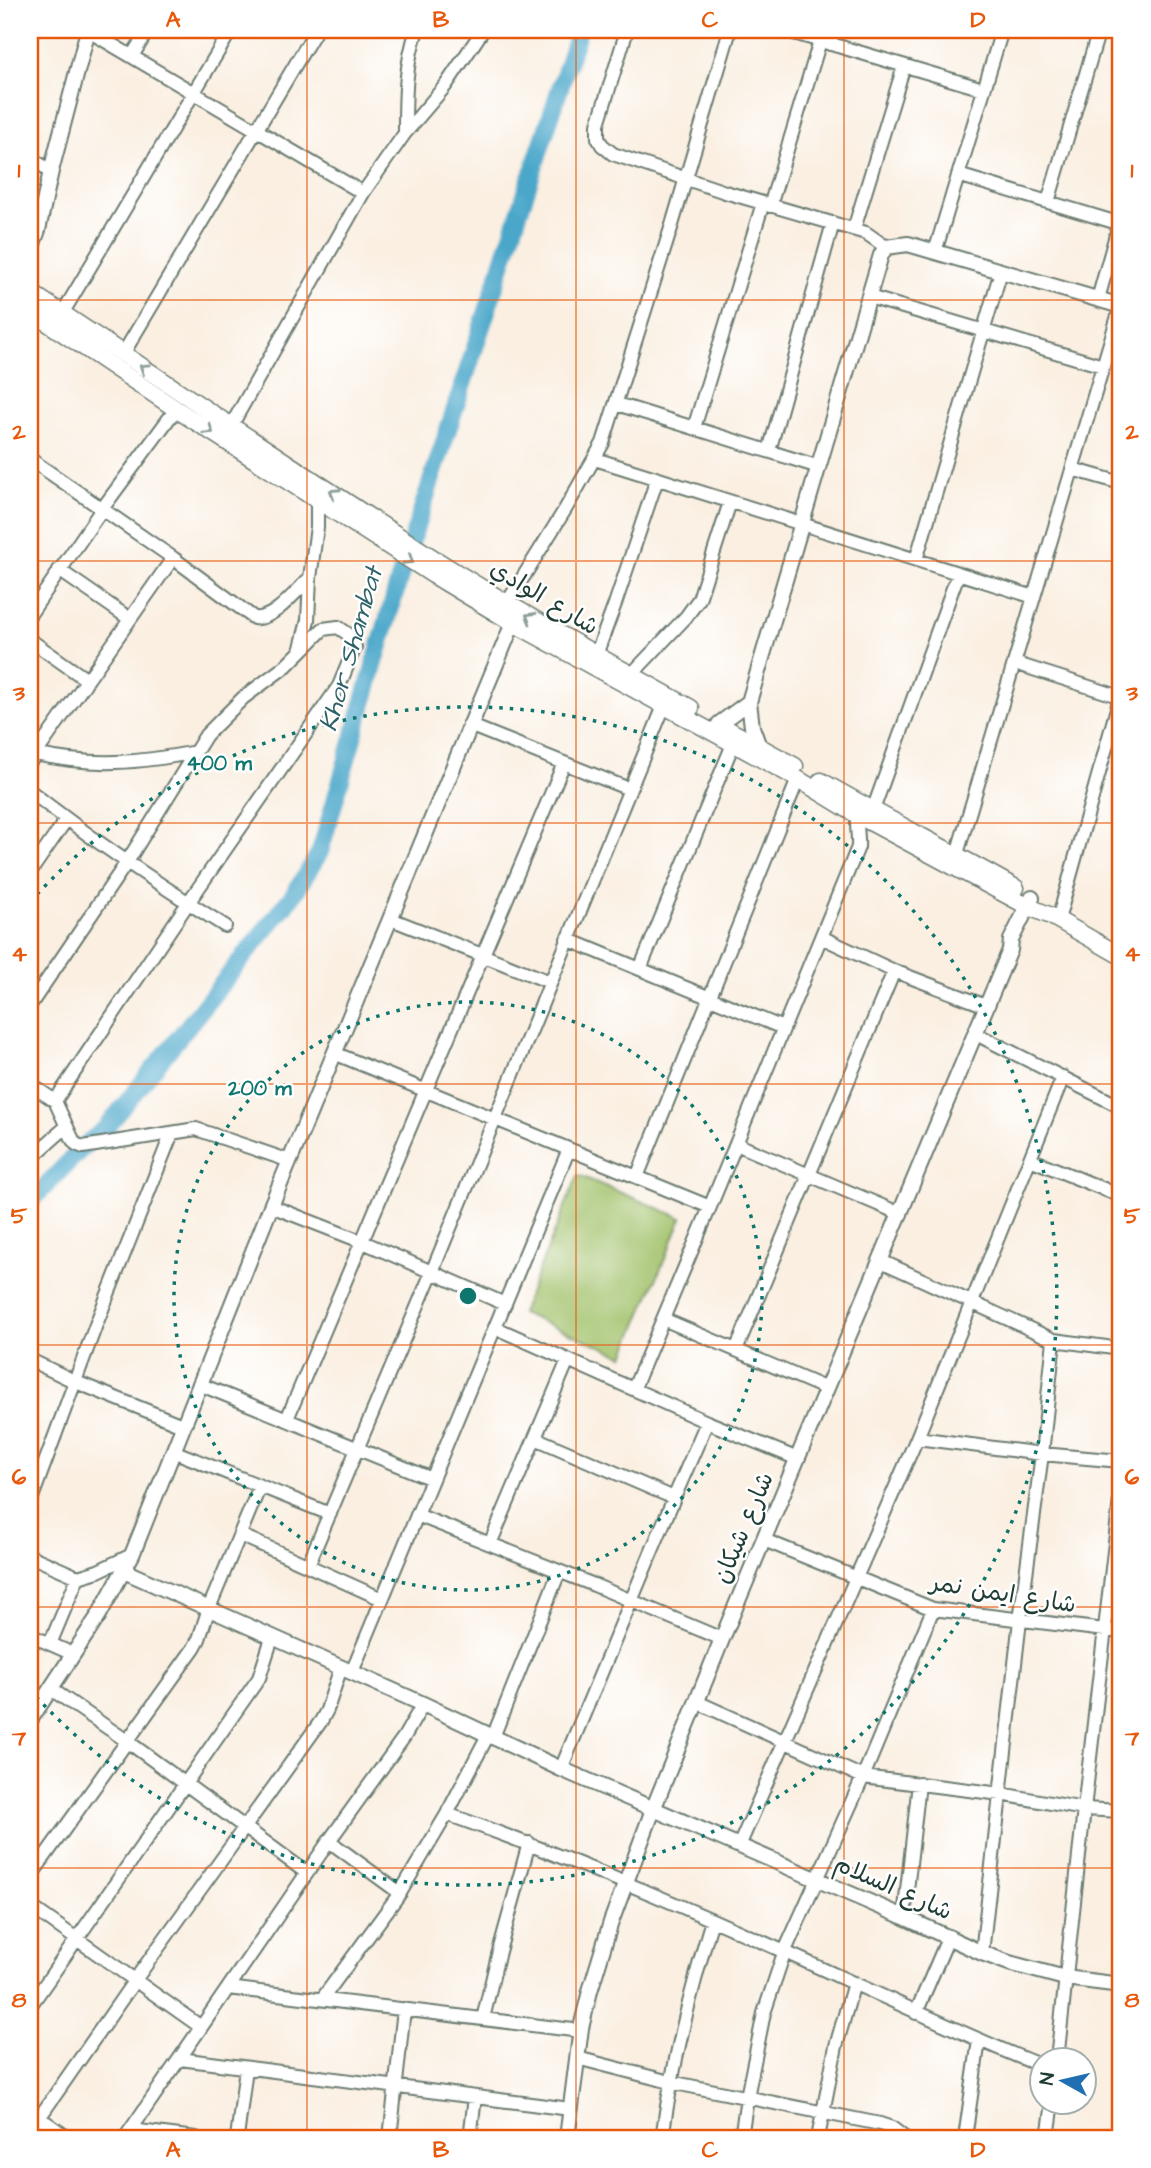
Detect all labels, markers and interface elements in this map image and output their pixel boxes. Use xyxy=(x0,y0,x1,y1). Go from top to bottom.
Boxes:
text: A xyxy=(166,4,181,36)
text: B xyxy=(433,4,450,36)
text: C xyxy=(702,4,719,36)
text: D xyxy=(971,4,986,36)
text: 1 xyxy=(18,154,21,186)
text: 1 xyxy=(1131,154,1134,186)
one-way arrow xyxy=(139,364,152,376)
text: 2 xyxy=(11,416,26,448)
text: 2 xyxy=(1124,416,1139,448)
one-way arrow xyxy=(201,422,214,435)
one-way arrow xyxy=(329,489,342,502)
one-way arrow xyxy=(401,551,414,564)
street label: شارع الوادي xyxy=(483,552,605,644)
water label: Khor Shambat xyxy=(310,560,392,735)
one-way arrow xyxy=(525,612,538,625)
text: 3 xyxy=(12,677,25,709)
text: 3 xyxy=(1125,677,1138,709)
text: 400 m xyxy=(186,749,252,778)
text: 4 xyxy=(11,938,27,970)
text: 4 xyxy=(1124,938,1140,970)
text: 200 m xyxy=(227,1074,292,1103)
text: 5 xyxy=(11,1200,28,1232)
text: 5 xyxy=(1124,1200,1141,1232)
centre of rings xyxy=(456,1284,480,1308)
text: 6 xyxy=(12,1461,27,1493)
text: 6 xyxy=(1125,1461,1140,1493)
street label: شارع شيكان xyxy=(705,1467,783,1589)
street label: شارع ايمن نمر xyxy=(926,1565,1078,1622)
text: 7 xyxy=(11,1722,27,1754)
text: 7 xyxy=(1124,1722,1140,1754)
street label: شارع السلام xyxy=(829,1847,957,1929)
text: 8 xyxy=(12,1984,27,2016)
text: 8 xyxy=(1125,1984,1140,2016)
north arrow xyxy=(1028,2046,1098,2116)
text: N xyxy=(1033,2071,1062,2087)
text: A xyxy=(166,2134,181,2166)
text: B xyxy=(433,2134,450,2166)
text: C xyxy=(702,2134,719,2166)
text: D xyxy=(971,2134,986,2166)

